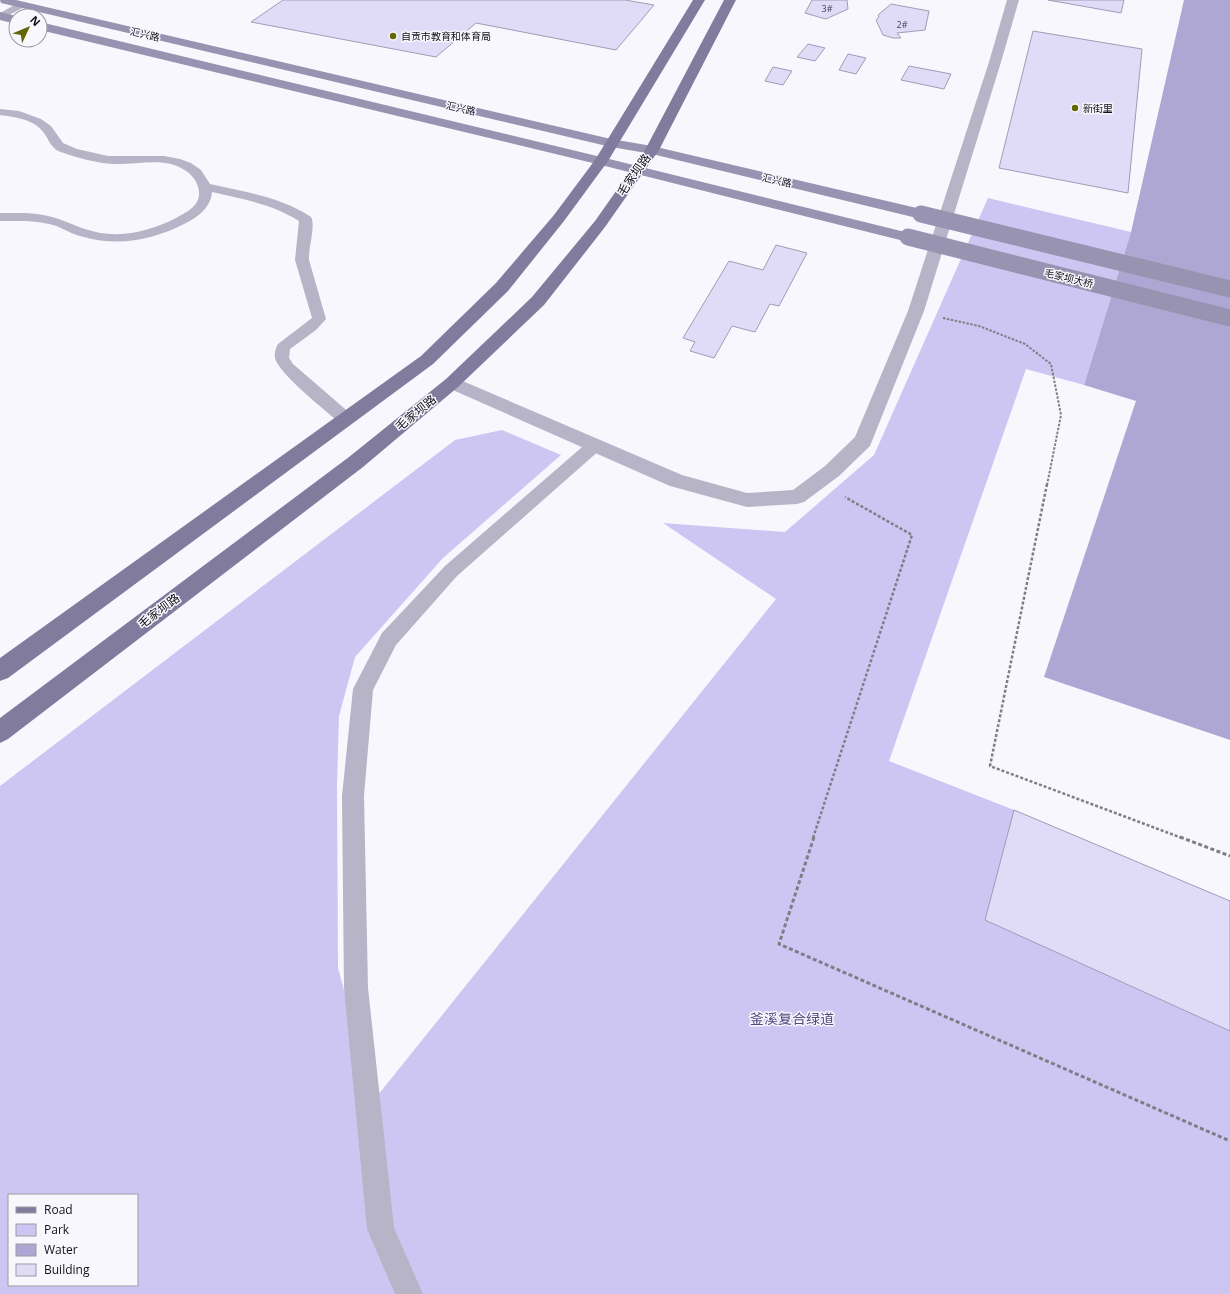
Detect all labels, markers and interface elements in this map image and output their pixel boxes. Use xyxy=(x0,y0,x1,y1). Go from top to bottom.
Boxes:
house number: 3# xyxy=(822,2,833,15)
north arrow xyxy=(8,8,48,48)
text: N xyxy=(27,12,44,29)
house number: 2# xyxy=(897,18,908,31)
street label: 汇兴路 xyxy=(129,24,161,44)
place label: 自贡市教育和体育局 xyxy=(401,29,491,43)
marker: 自贡市教育和体育局 xyxy=(388,31,398,41)
street label: 汇兴路 xyxy=(445,98,477,118)
place label: 新街里 xyxy=(1083,101,1113,115)
marker: 新街里 xyxy=(1070,103,1080,113)
street label: 毛家坝路 xyxy=(613,150,654,199)
street label: 汇兴路 xyxy=(761,170,793,190)
street label: 毛家坝大桥 xyxy=(1043,265,1095,291)
street label: 毛家坝路 xyxy=(392,391,440,434)
street label: 毛家坝路 xyxy=(134,589,183,632)
park label: 釜溪复合绿道 xyxy=(750,1009,834,1028)
legend xyxy=(8,1194,138,1286)
text: Road xyxy=(44,1201,73,1218)
text: Park xyxy=(44,1221,70,1238)
text: Water xyxy=(44,1241,78,1258)
text: Building xyxy=(44,1261,90,1278)

